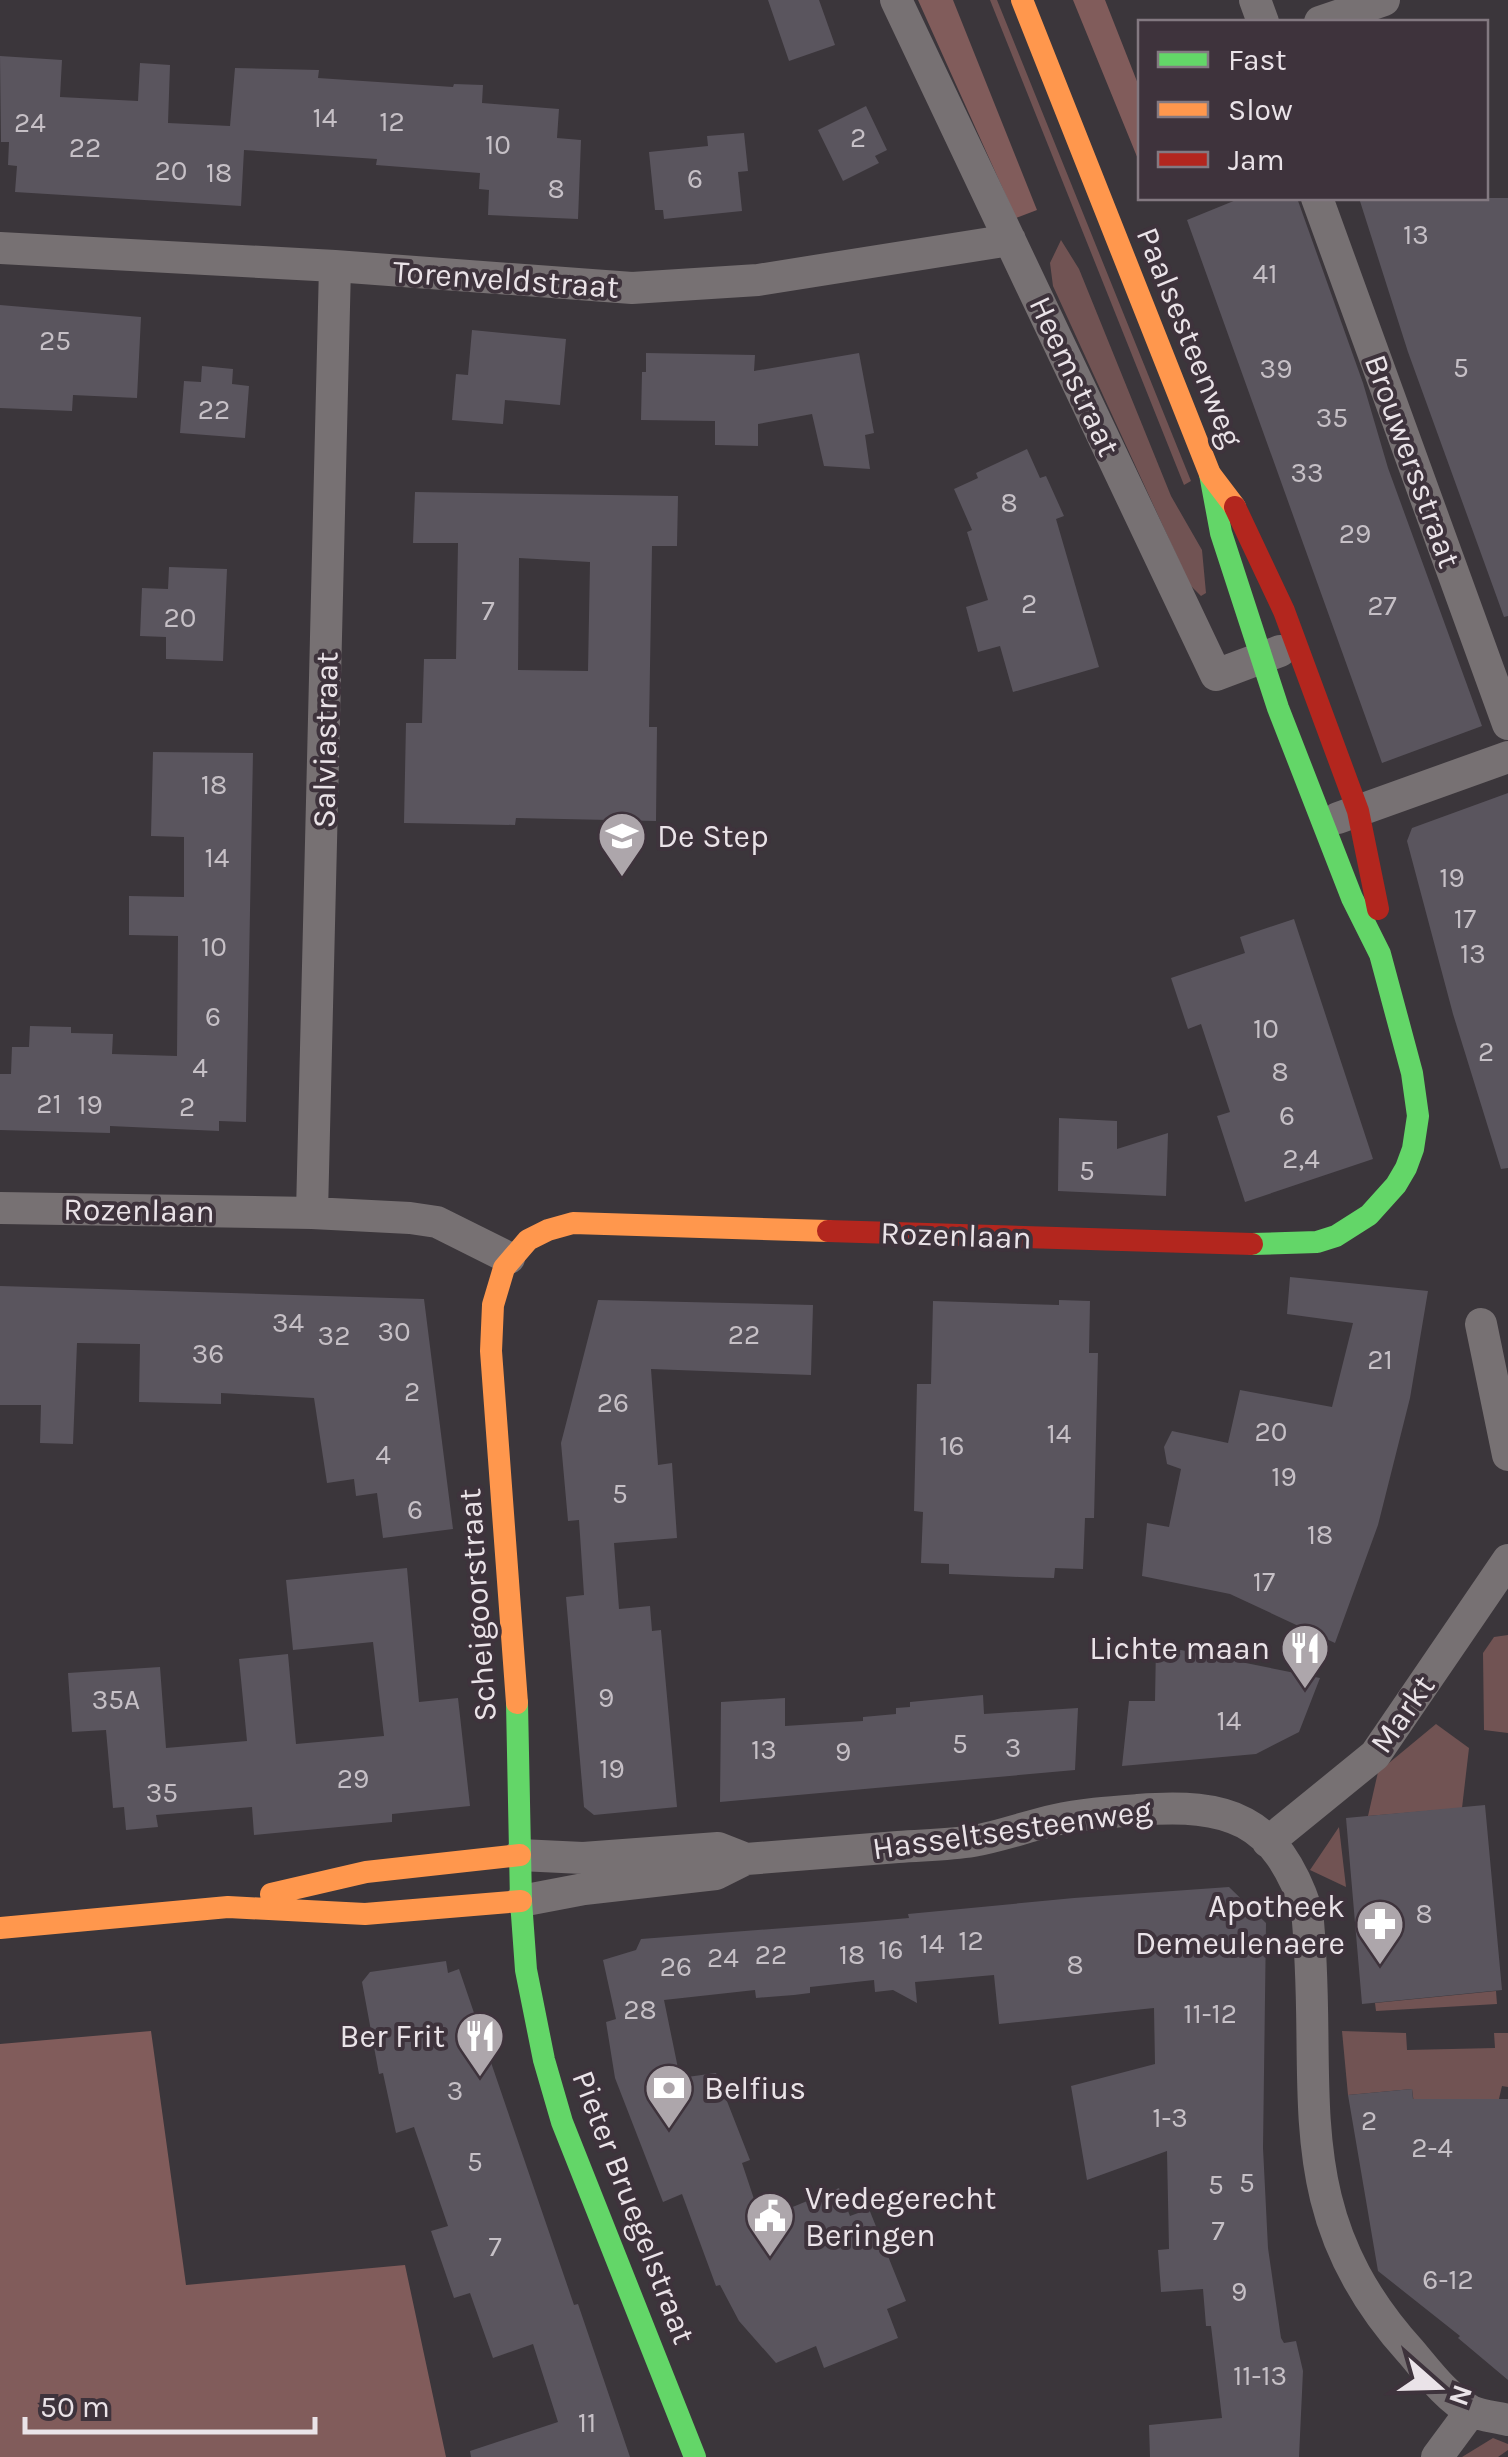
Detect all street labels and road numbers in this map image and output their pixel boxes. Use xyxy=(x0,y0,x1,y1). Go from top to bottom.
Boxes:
street label: Paalsesteenweg xyxy=(1129,222,1250,453)
street label: Torenveldstraat xyxy=(392,253,620,306)
street label: Heemstraat xyxy=(1021,291,1128,462)
street label: Brouwersstraat xyxy=(1357,350,1468,573)
street label: Salviastraat xyxy=(305,651,346,829)
street label: Rozenlaan xyxy=(63,1191,215,1230)
street label: Rozenlaan xyxy=(880,1214,1032,1257)
street label: Scheigoorstraat xyxy=(451,1487,504,1723)
street label: Markt xyxy=(1362,1668,1442,1760)
street label: Hasseltsesteenweg xyxy=(870,1792,1154,1867)
street label: Pieter Bruegelstraat xyxy=(564,2065,703,2349)

